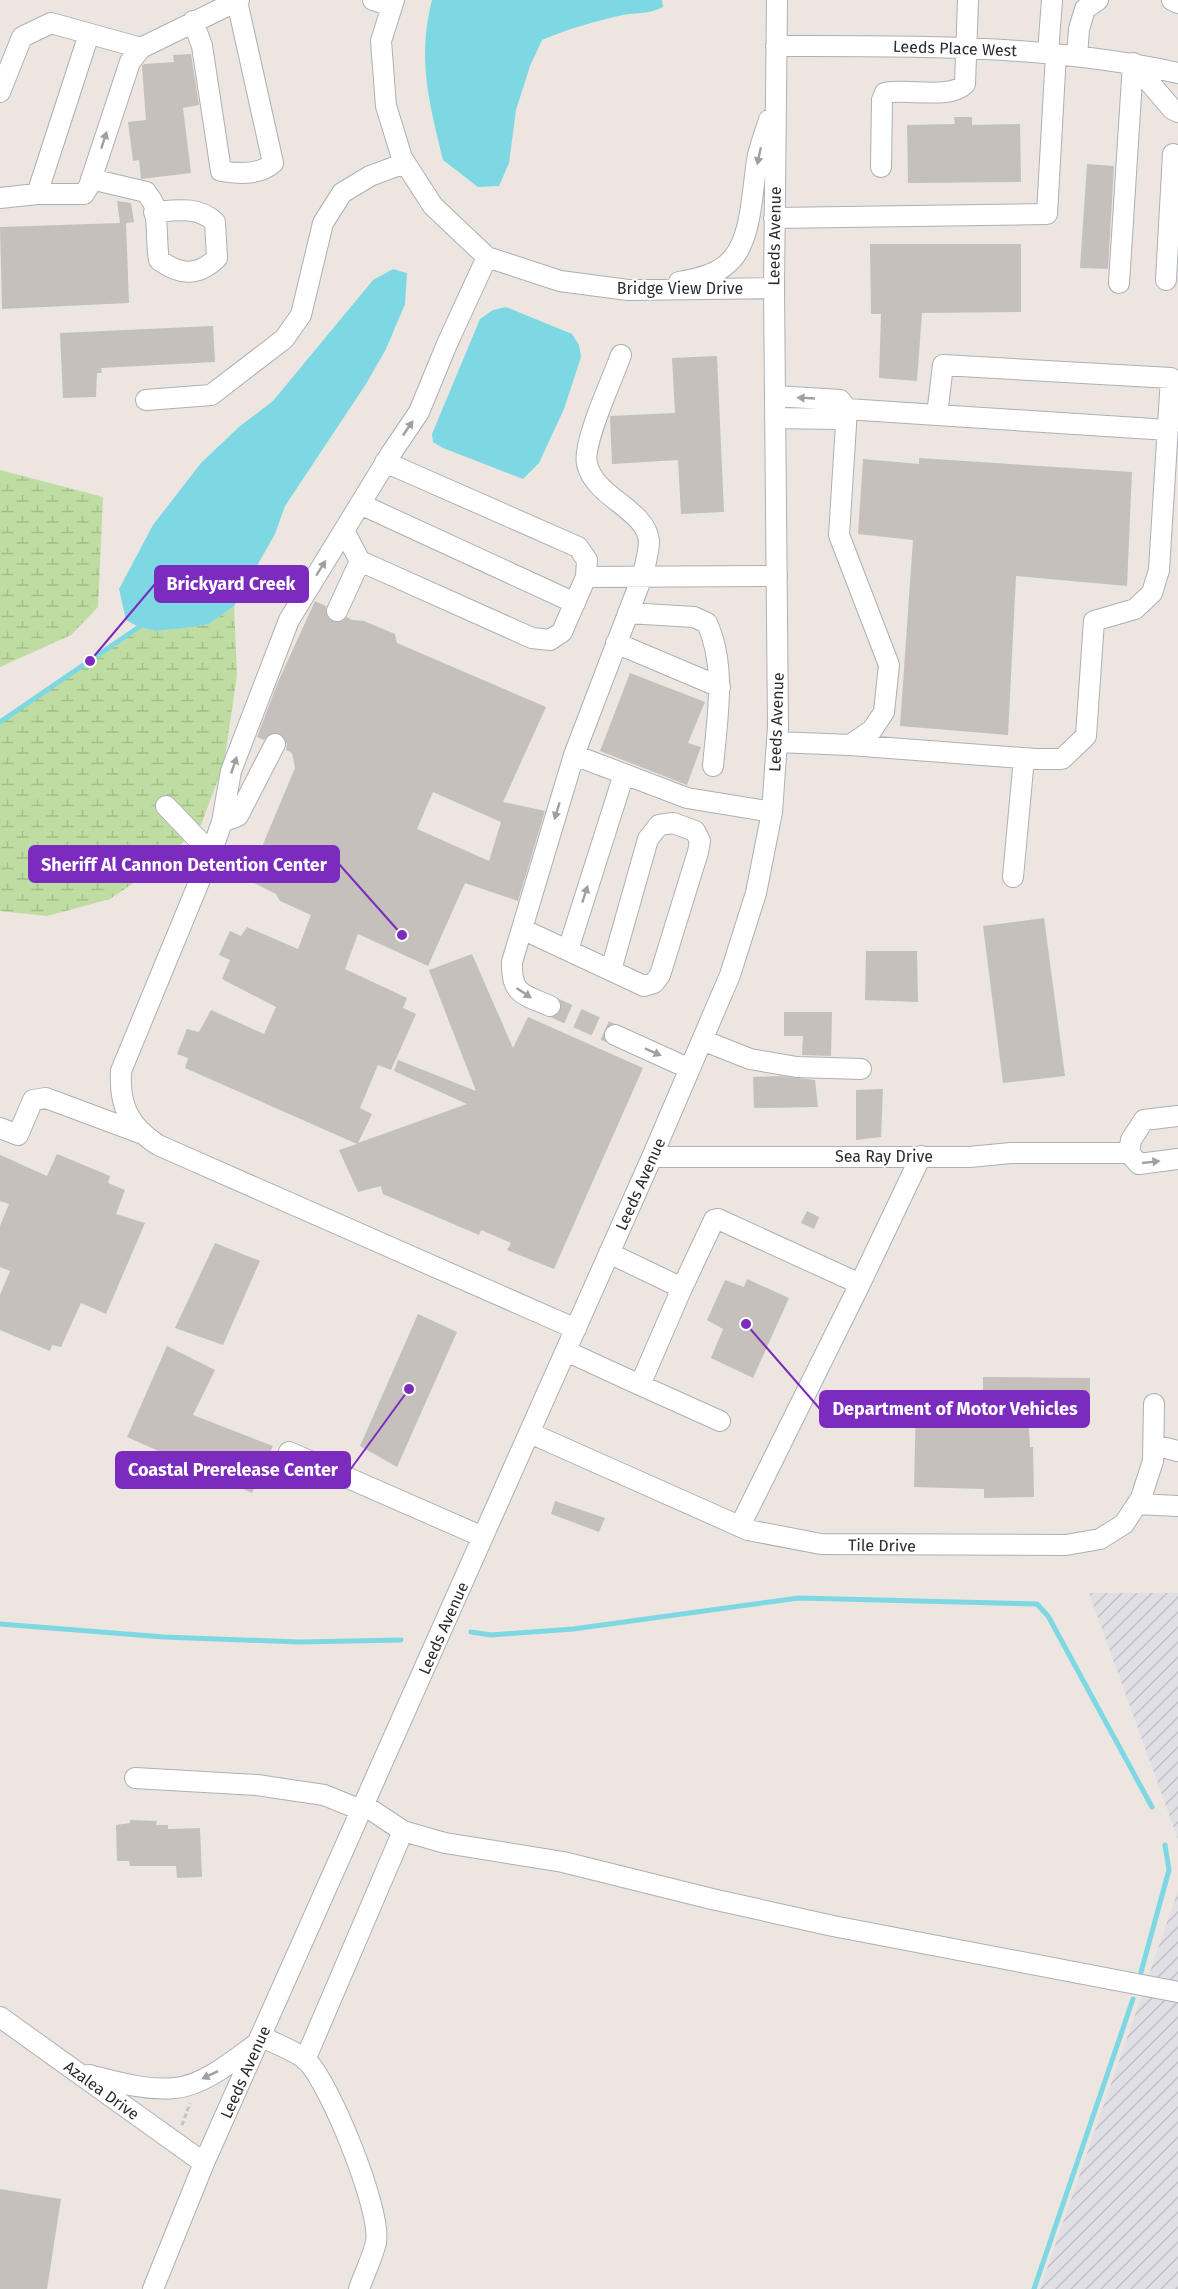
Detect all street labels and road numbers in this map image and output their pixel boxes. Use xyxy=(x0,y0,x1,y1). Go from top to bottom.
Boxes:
street label: Leeds Place West xyxy=(893,37,1018,60)
street label: Leeds Avenue xyxy=(764,186,785,286)
street label: Bridge View Drive xyxy=(617,279,743,298)
street label: Leeds Avenue xyxy=(765,672,788,772)
street label: Leeds Avenue xyxy=(612,1135,669,1233)
street label: Sea Ray Drive xyxy=(835,1147,933,1166)
street label: Tile Drive xyxy=(848,1535,916,1556)
street label: Leeds Avenue xyxy=(415,1579,472,1677)
street label: Leeds Avenue xyxy=(217,2023,274,2121)
street label: Azalea Drive xyxy=(60,2057,143,2124)

